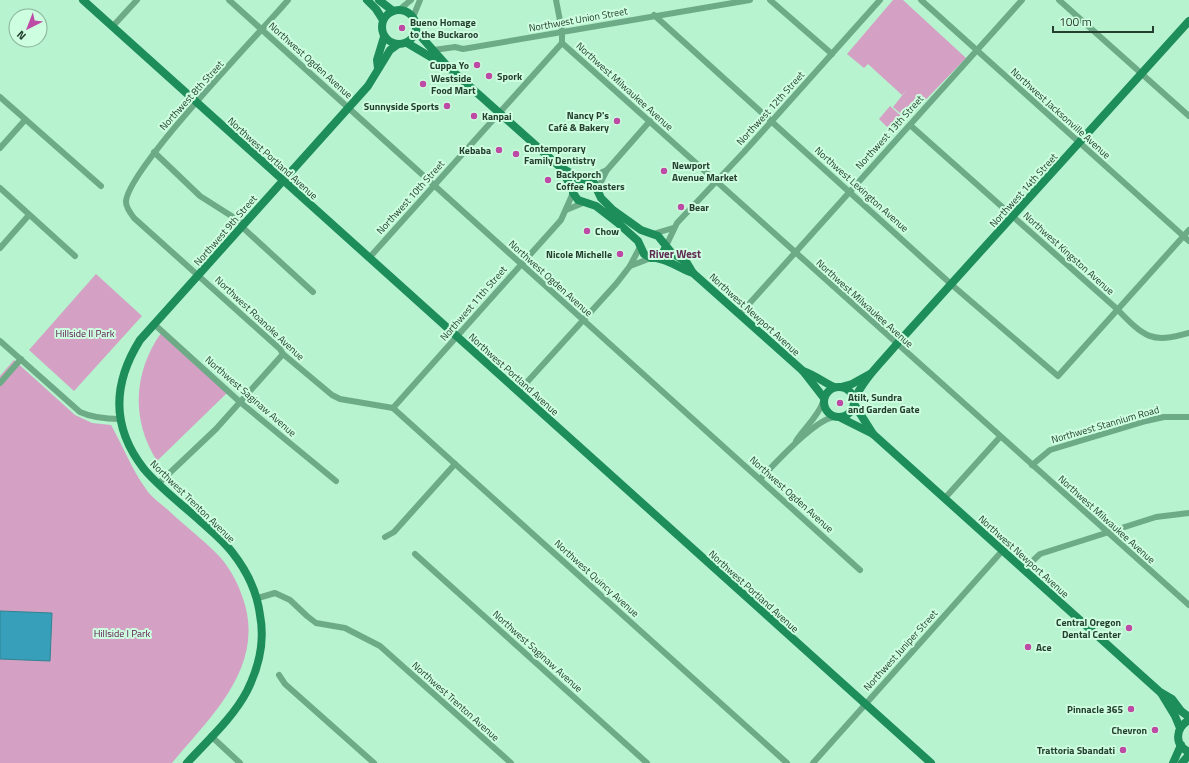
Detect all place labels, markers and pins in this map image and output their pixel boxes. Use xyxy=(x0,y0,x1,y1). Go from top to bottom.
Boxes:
place label: Bueno Homage to the Buckaroo xyxy=(410,15,478,42)
marker: Bueno Homage to the Buckaroo xyxy=(397,23,407,33)
place label: Cuppa Yo xyxy=(430,58,469,73)
marker: Cuppa Yo xyxy=(472,60,482,70)
place label: Spork xyxy=(497,69,523,84)
place label: Westside Food Mart xyxy=(431,71,476,98)
marker: Spork xyxy=(484,71,494,81)
marker: Westside Food Mart xyxy=(418,79,428,89)
place label: Sunnyside Sports xyxy=(364,99,439,114)
marker: Sunnyside Sports xyxy=(442,101,452,111)
place label: Nancy P's Café & Bakery xyxy=(548,108,609,135)
place label: Kanpai xyxy=(482,109,512,124)
marker: Kanpai xyxy=(469,111,479,121)
marker: Nancy P's Café & Bakery xyxy=(612,116,622,126)
place label: Contemporary Family Dentistry xyxy=(524,141,595,168)
place label: Kebaba xyxy=(459,143,491,158)
marker: Kebaba xyxy=(494,145,504,155)
marker: Contemporary Family Dentistry xyxy=(511,149,521,159)
place label: Newport Avenue Market xyxy=(672,158,738,185)
marker: Newport Avenue Market xyxy=(659,166,669,176)
place label: Backporch Coffee Roasters xyxy=(556,167,625,194)
marker: Backporch Coffee Roasters xyxy=(543,175,553,185)
place label: Bear xyxy=(689,200,709,215)
marker: Bear xyxy=(676,202,686,212)
place label: Chow xyxy=(595,224,619,239)
marker: Chow xyxy=(582,226,592,236)
place label: Nicole Michelle xyxy=(546,247,612,262)
marker: Nicole Michelle xyxy=(615,249,625,259)
place label: Atilt, Sundra and Garden Gate xyxy=(848,390,920,417)
marker: Atilt, Sundra and Garden Gate xyxy=(835,398,845,408)
place label: Central Oregon Dental Center xyxy=(1056,615,1121,642)
marker: Central Oregon Dental Center xyxy=(1124,623,1134,633)
place label: Ace xyxy=(1036,640,1052,655)
marker: Ace xyxy=(1023,642,1033,652)
place label: Pinnacle 365 xyxy=(1067,702,1123,717)
marker: Pinnacle 365 xyxy=(1126,704,1136,714)
place label: Chevron xyxy=(1111,723,1147,738)
marker: Chevron xyxy=(1150,725,1160,735)
place label: Trattoria Sbandati xyxy=(1037,743,1115,758)
marker: Trattoria Sbandati xyxy=(1118,745,1128,755)

